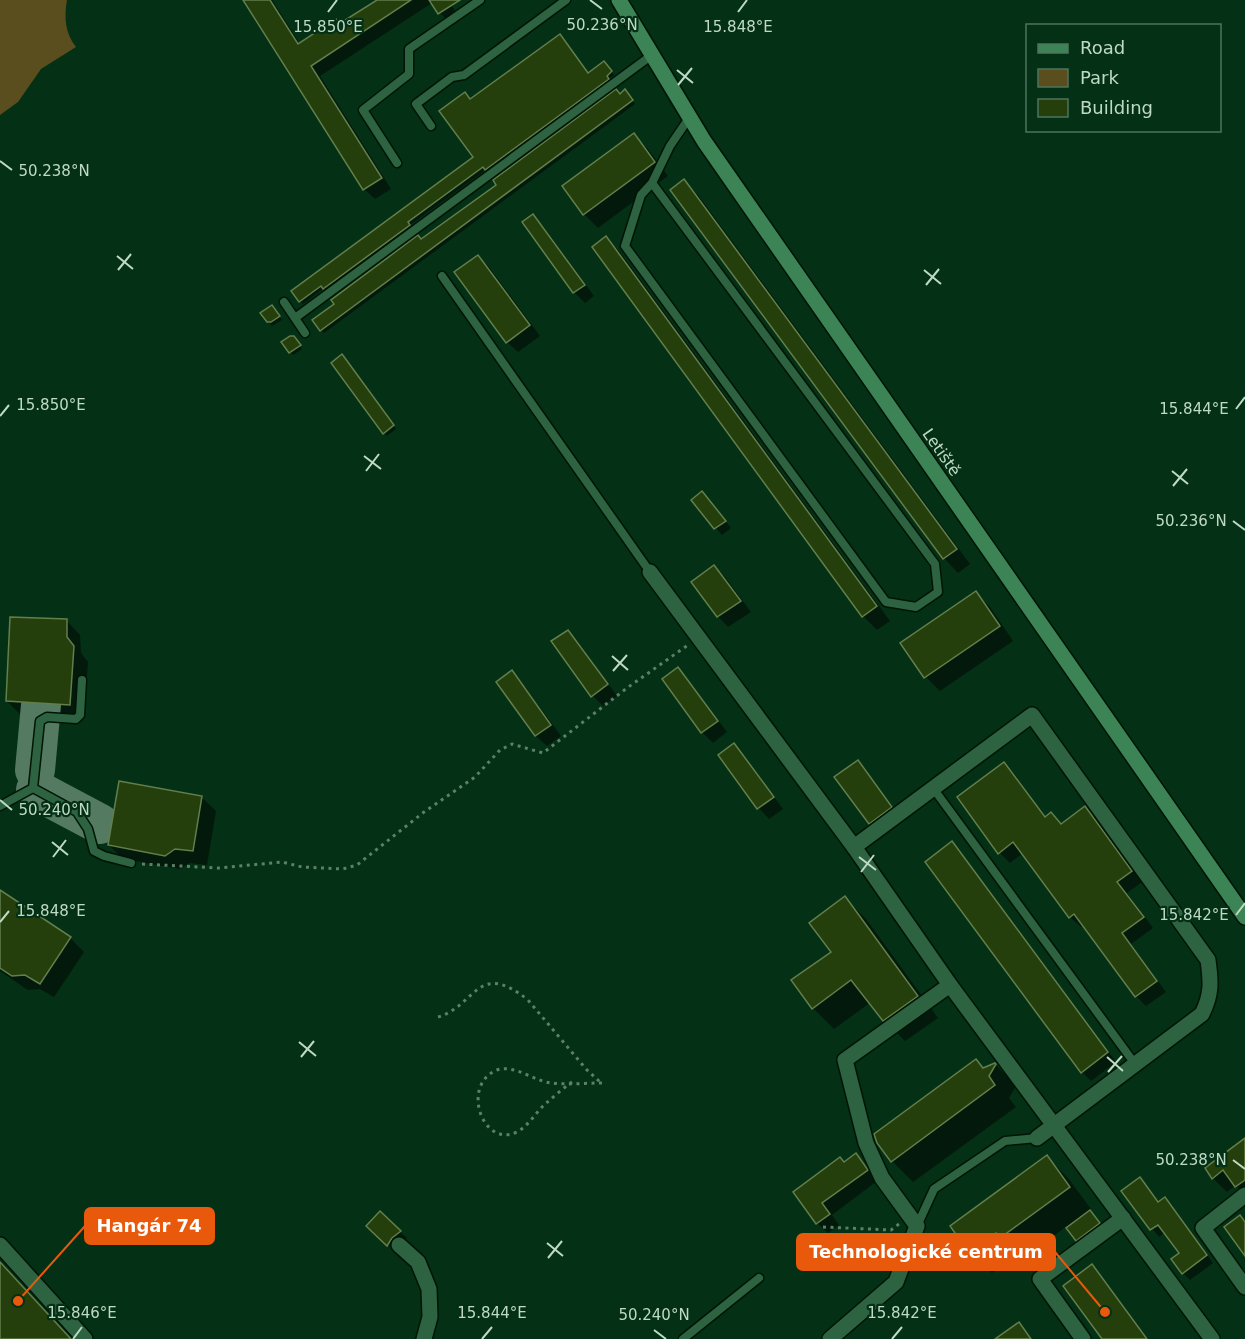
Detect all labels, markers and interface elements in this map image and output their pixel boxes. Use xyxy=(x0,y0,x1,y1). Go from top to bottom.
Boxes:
text: 50.236°N xyxy=(566,16,638,34)
text: 15.850°E xyxy=(293,18,363,36)
text: 15.848°E xyxy=(703,18,773,36)
legend xyxy=(1026,24,1221,132)
text: Road xyxy=(1080,37,1125,58)
text: Park xyxy=(1080,67,1119,88)
text: Building xyxy=(1080,97,1153,118)
text: 50.238°N xyxy=(18,162,90,180)
text: 15.850°E xyxy=(16,396,86,414)
text: 15.844°E xyxy=(1159,400,1229,418)
street label: Letiště xyxy=(918,425,965,480)
text: 50.236°N xyxy=(1155,512,1227,530)
text: 50.240°N xyxy=(18,801,90,819)
text: 15.848°E xyxy=(16,902,86,920)
text: 15.842°E xyxy=(1159,906,1229,924)
text: 50.238°N xyxy=(1155,1151,1227,1169)
callout: Hangár 74 xyxy=(85,1208,214,1244)
text: Hangár 74 xyxy=(96,1215,202,1236)
callout: Technologické centrum xyxy=(797,1234,1055,1270)
text: Technologické centrum xyxy=(809,1241,1043,1262)
text: 15.846°E xyxy=(47,1304,117,1322)
text: 15.844°E xyxy=(457,1304,527,1322)
text: 15.842°E xyxy=(867,1304,937,1322)
text: 50.240°N xyxy=(618,1306,690,1324)

